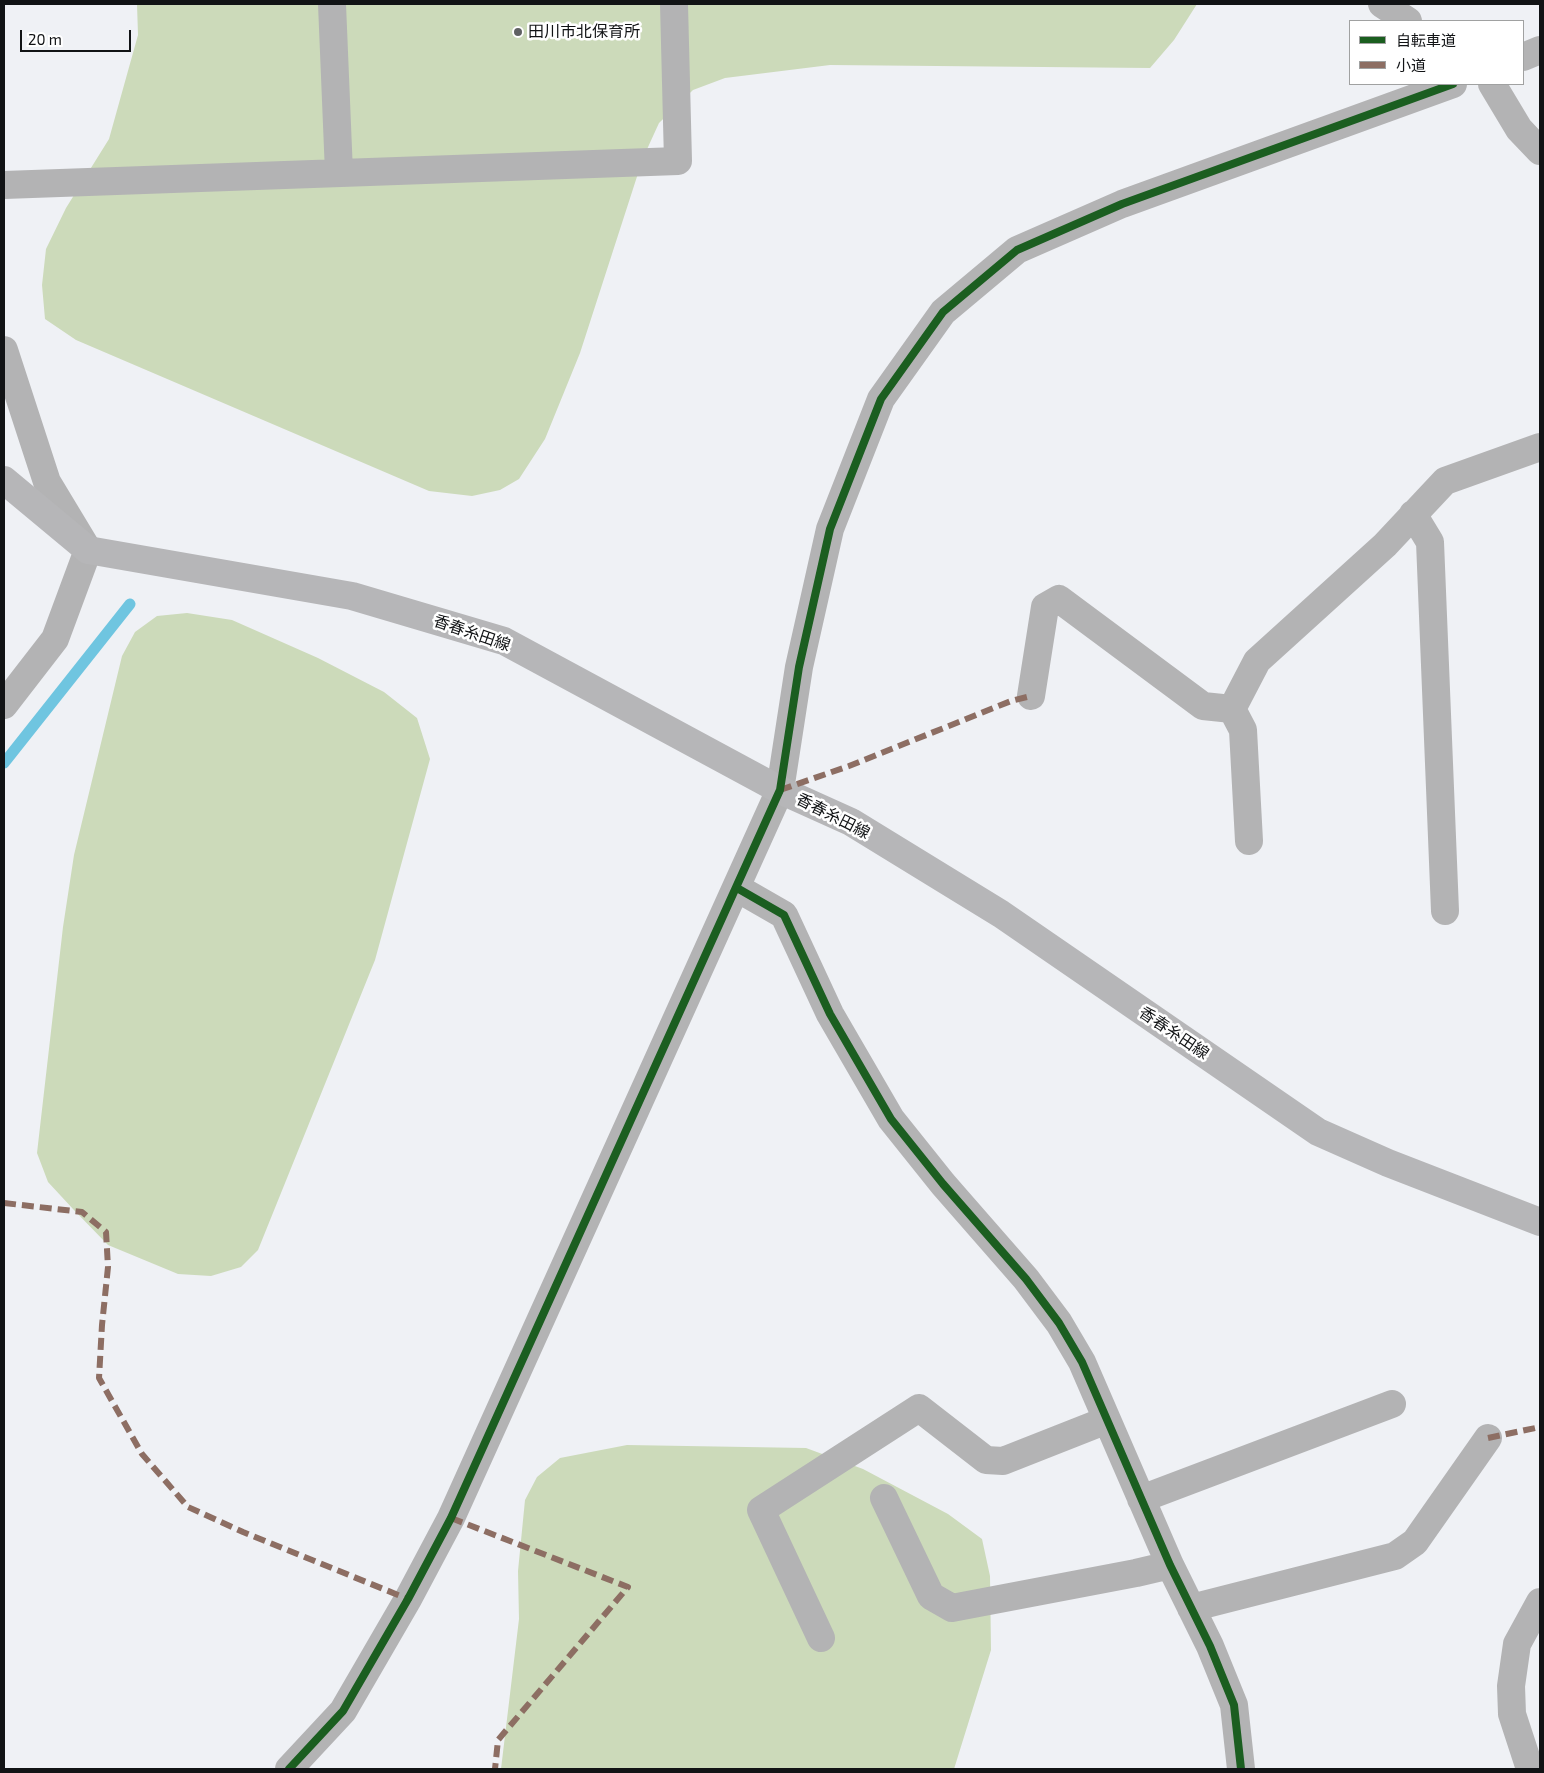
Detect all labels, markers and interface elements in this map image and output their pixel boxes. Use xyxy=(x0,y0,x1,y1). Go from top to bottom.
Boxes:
scale bar xyxy=(22,20,134,52)
legend xyxy=(1349,20,1524,85)
place label: 田川市北保育所 xyxy=(528,22,640,42)
marker: 田川市北保育所 xyxy=(512,26,524,38)
text: 20 m xyxy=(28,30,62,48)
text: 自転車道 xyxy=(1396,31,1456,49)
text: 小道 xyxy=(1396,56,1426,74)
street label: 香春糸田線 xyxy=(431,611,513,655)
street label: 香春糸田線 xyxy=(793,789,873,843)
street label: 香春糸田線 xyxy=(1135,1003,1213,1063)

